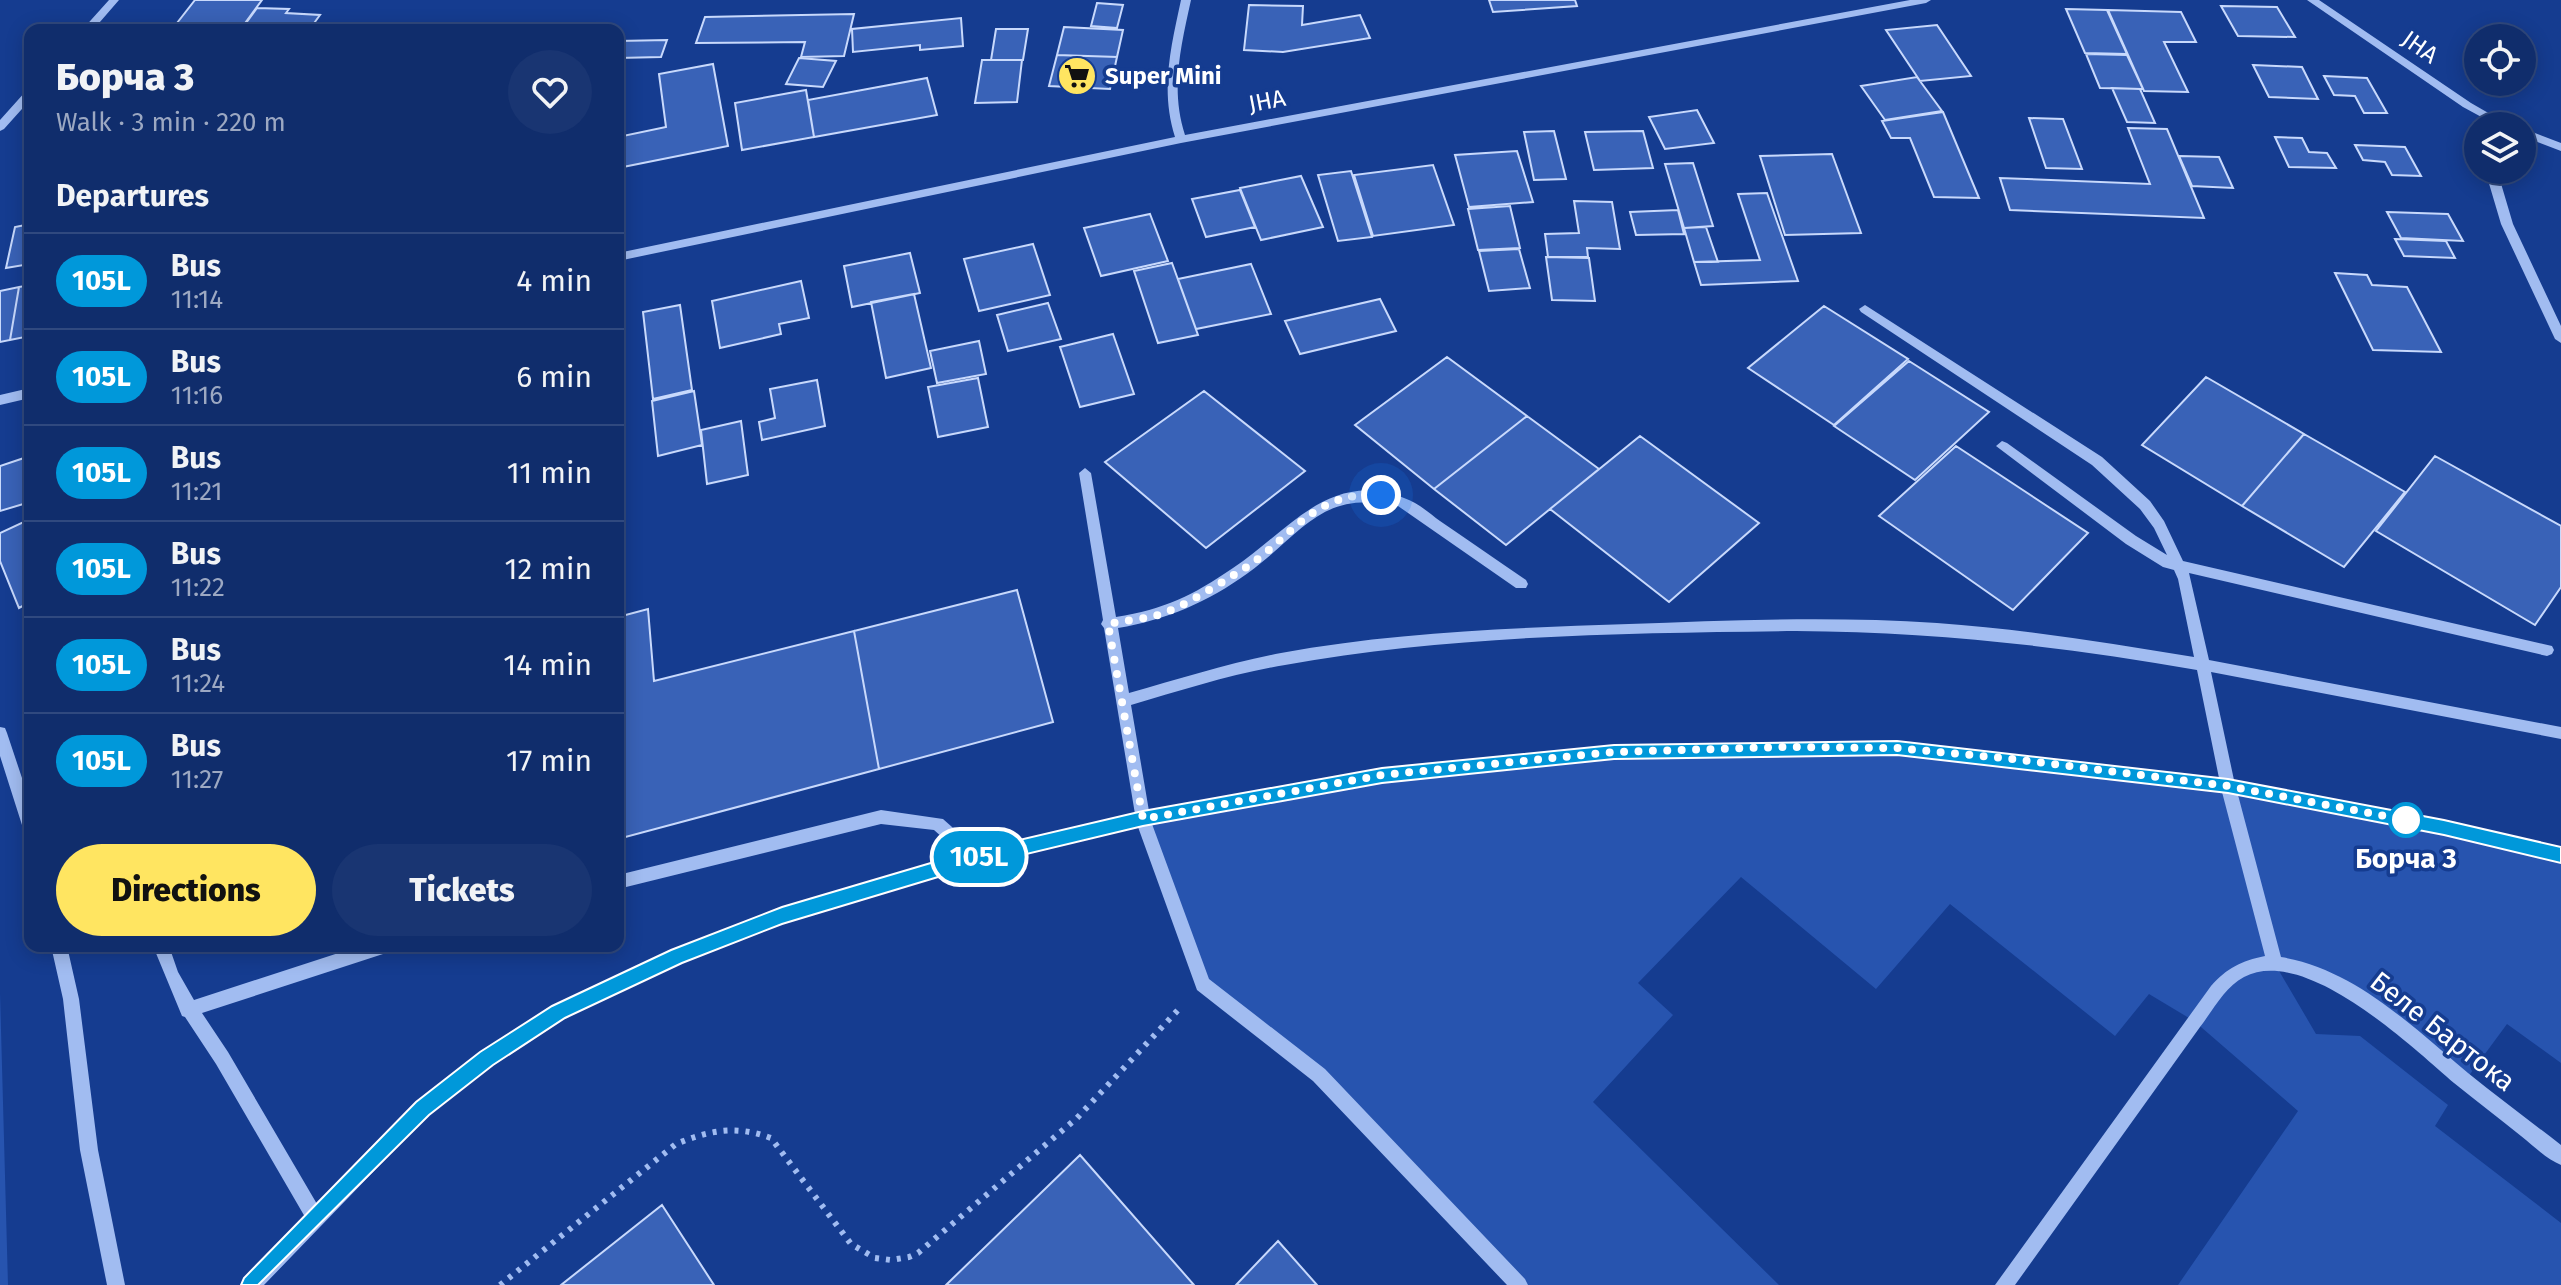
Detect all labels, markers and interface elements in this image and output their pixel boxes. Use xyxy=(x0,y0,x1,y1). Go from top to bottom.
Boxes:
map controls xyxy=(2464,24,2536,184)
button: locate xyxy=(2464,24,2536,96)
street label: ЈНА xyxy=(2397,25,2444,69)
button: heart xyxy=(508,50,592,134)
text: Борча 3 xyxy=(56,54,194,100)
supermarket icon: Super Mini xyxy=(1056,55,1098,97)
place label: Super Mini xyxy=(1105,62,1222,90)
street label: ЈНА xyxy=(1246,84,1288,118)
text: Walk · 3 min · 220 m xyxy=(56,107,286,138)
button: layers xyxy=(2464,112,2536,184)
text: Departures xyxy=(56,178,209,214)
text: Bus xyxy=(171,248,221,284)
text: 4 min xyxy=(516,263,592,299)
text: 105L xyxy=(72,264,131,297)
text: 11:14 xyxy=(171,284,223,315)
text: Bus xyxy=(171,344,221,380)
text: 6 min xyxy=(516,359,592,395)
text: 105L xyxy=(72,360,131,393)
text: 11:16 xyxy=(171,380,223,411)
text: Bus xyxy=(171,440,221,476)
text: 11 min xyxy=(507,455,592,491)
text: 105L xyxy=(72,456,131,489)
your location xyxy=(1361,475,1401,515)
text: 11:21 xyxy=(171,476,223,507)
text: Bus xyxy=(171,536,221,572)
text: 12 min xyxy=(504,551,592,587)
text: 105L xyxy=(72,552,131,585)
text: 11:22 xyxy=(171,572,225,603)
text: Bus xyxy=(171,632,221,668)
text: 14 min xyxy=(503,647,592,683)
text: 105L xyxy=(72,648,131,681)
text: 11:24 xyxy=(171,668,225,699)
text: Bus xyxy=(171,728,221,764)
text: 17 min xyxy=(506,743,592,779)
text: 105L xyxy=(72,744,131,777)
text: 11:27 xyxy=(171,764,223,795)
marker: Борча 3 xyxy=(2389,803,2423,837)
line badge: 105L xyxy=(923,831,1035,883)
text: 105L xyxy=(950,840,1008,873)
place label: Борча 3 xyxy=(2355,842,2457,875)
button: Directions xyxy=(56,844,316,936)
button: Tickets xyxy=(332,844,592,936)
street label: Беле Бартока xyxy=(2364,965,2522,1098)

